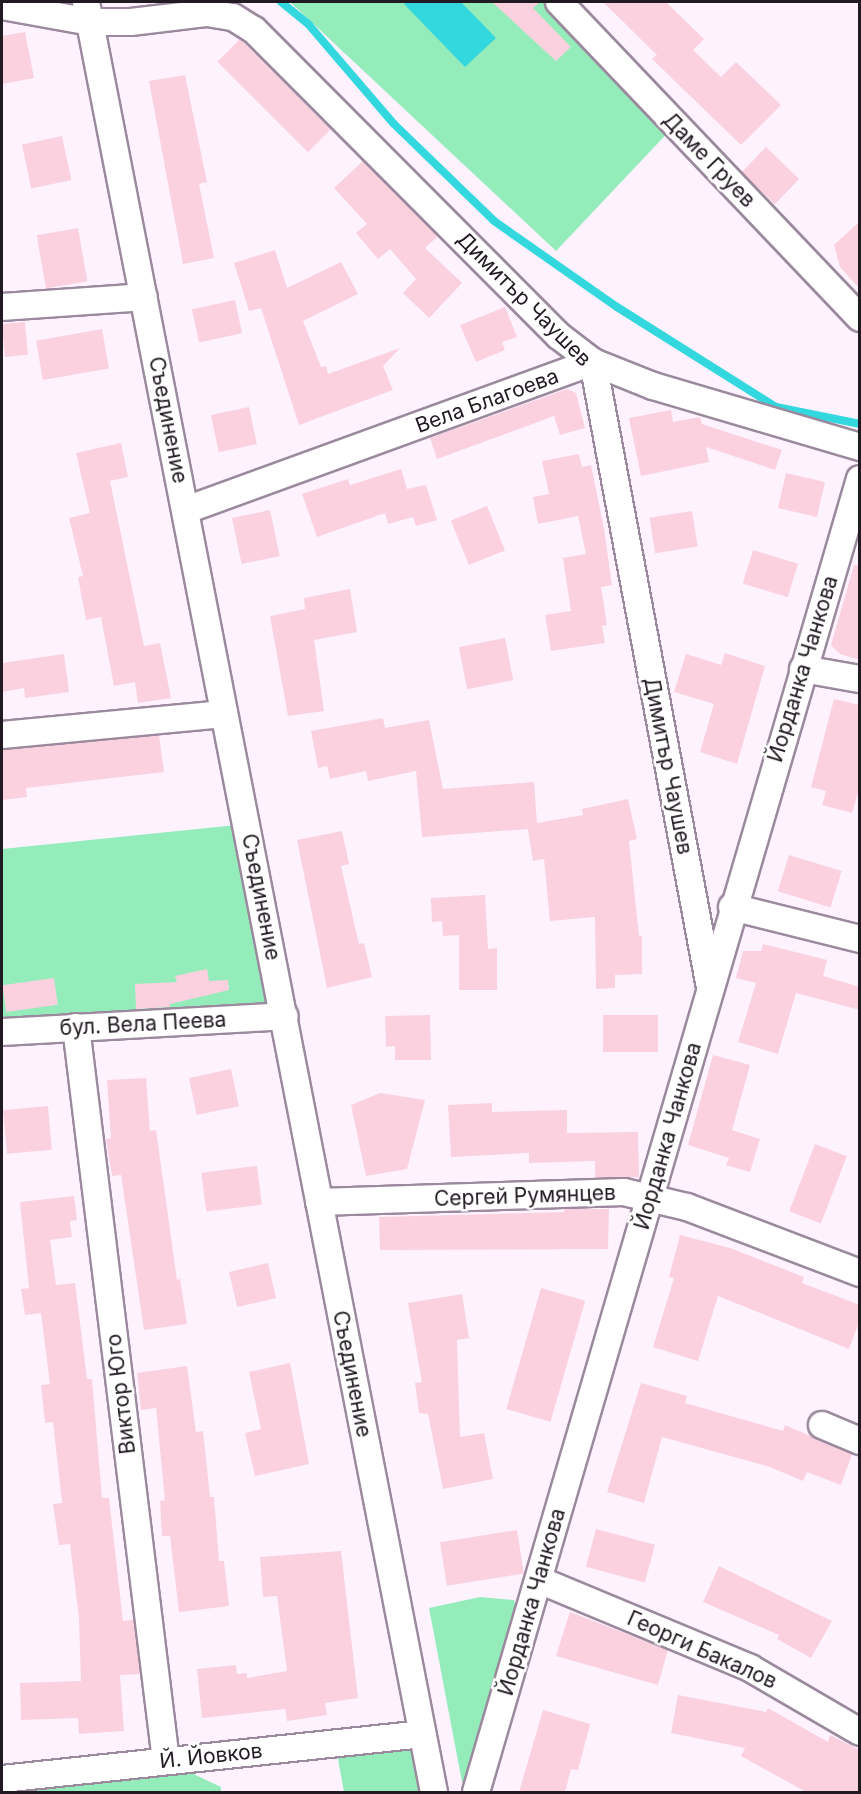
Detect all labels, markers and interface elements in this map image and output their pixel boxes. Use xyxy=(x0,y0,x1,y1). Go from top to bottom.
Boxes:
street label: Даме Груев xyxy=(657,107,761,213)
street label: Димитър Чаушев xyxy=(451,226,597,372)
street label: Съединение xyxy=(143,355,193,485)
street label: Вела Благоева xyxy=(412,363,562,439)
street label: Йорданка Чанкова xyxy=(763,573,843,765)
street label: Димитър Чаушев xyxy=(638,675,698,857)
street label: Съединение xyxy=(236,832,286,962)
street label: бул. Вела Пеева xyxy=(59,1007,227,1041)
street label: Йорданка Чанкова xyxy=(629,1039,707,1233)
street label: Сергей Румянцев xyxy=(434,1180,616,1212)
street label: Съединение xyxy=(327,1309,377,1439)
street label: Виктор Юго xyxy=(101,1332,141,1456)
street label: Йорданка Чанкова xyxy=(493,1505,571,1699)
street label: Георги Бакалов xyxy=(623,1606,781,1694)
street label: Й. Йовков xyxy=(158,1738,264,1774)

